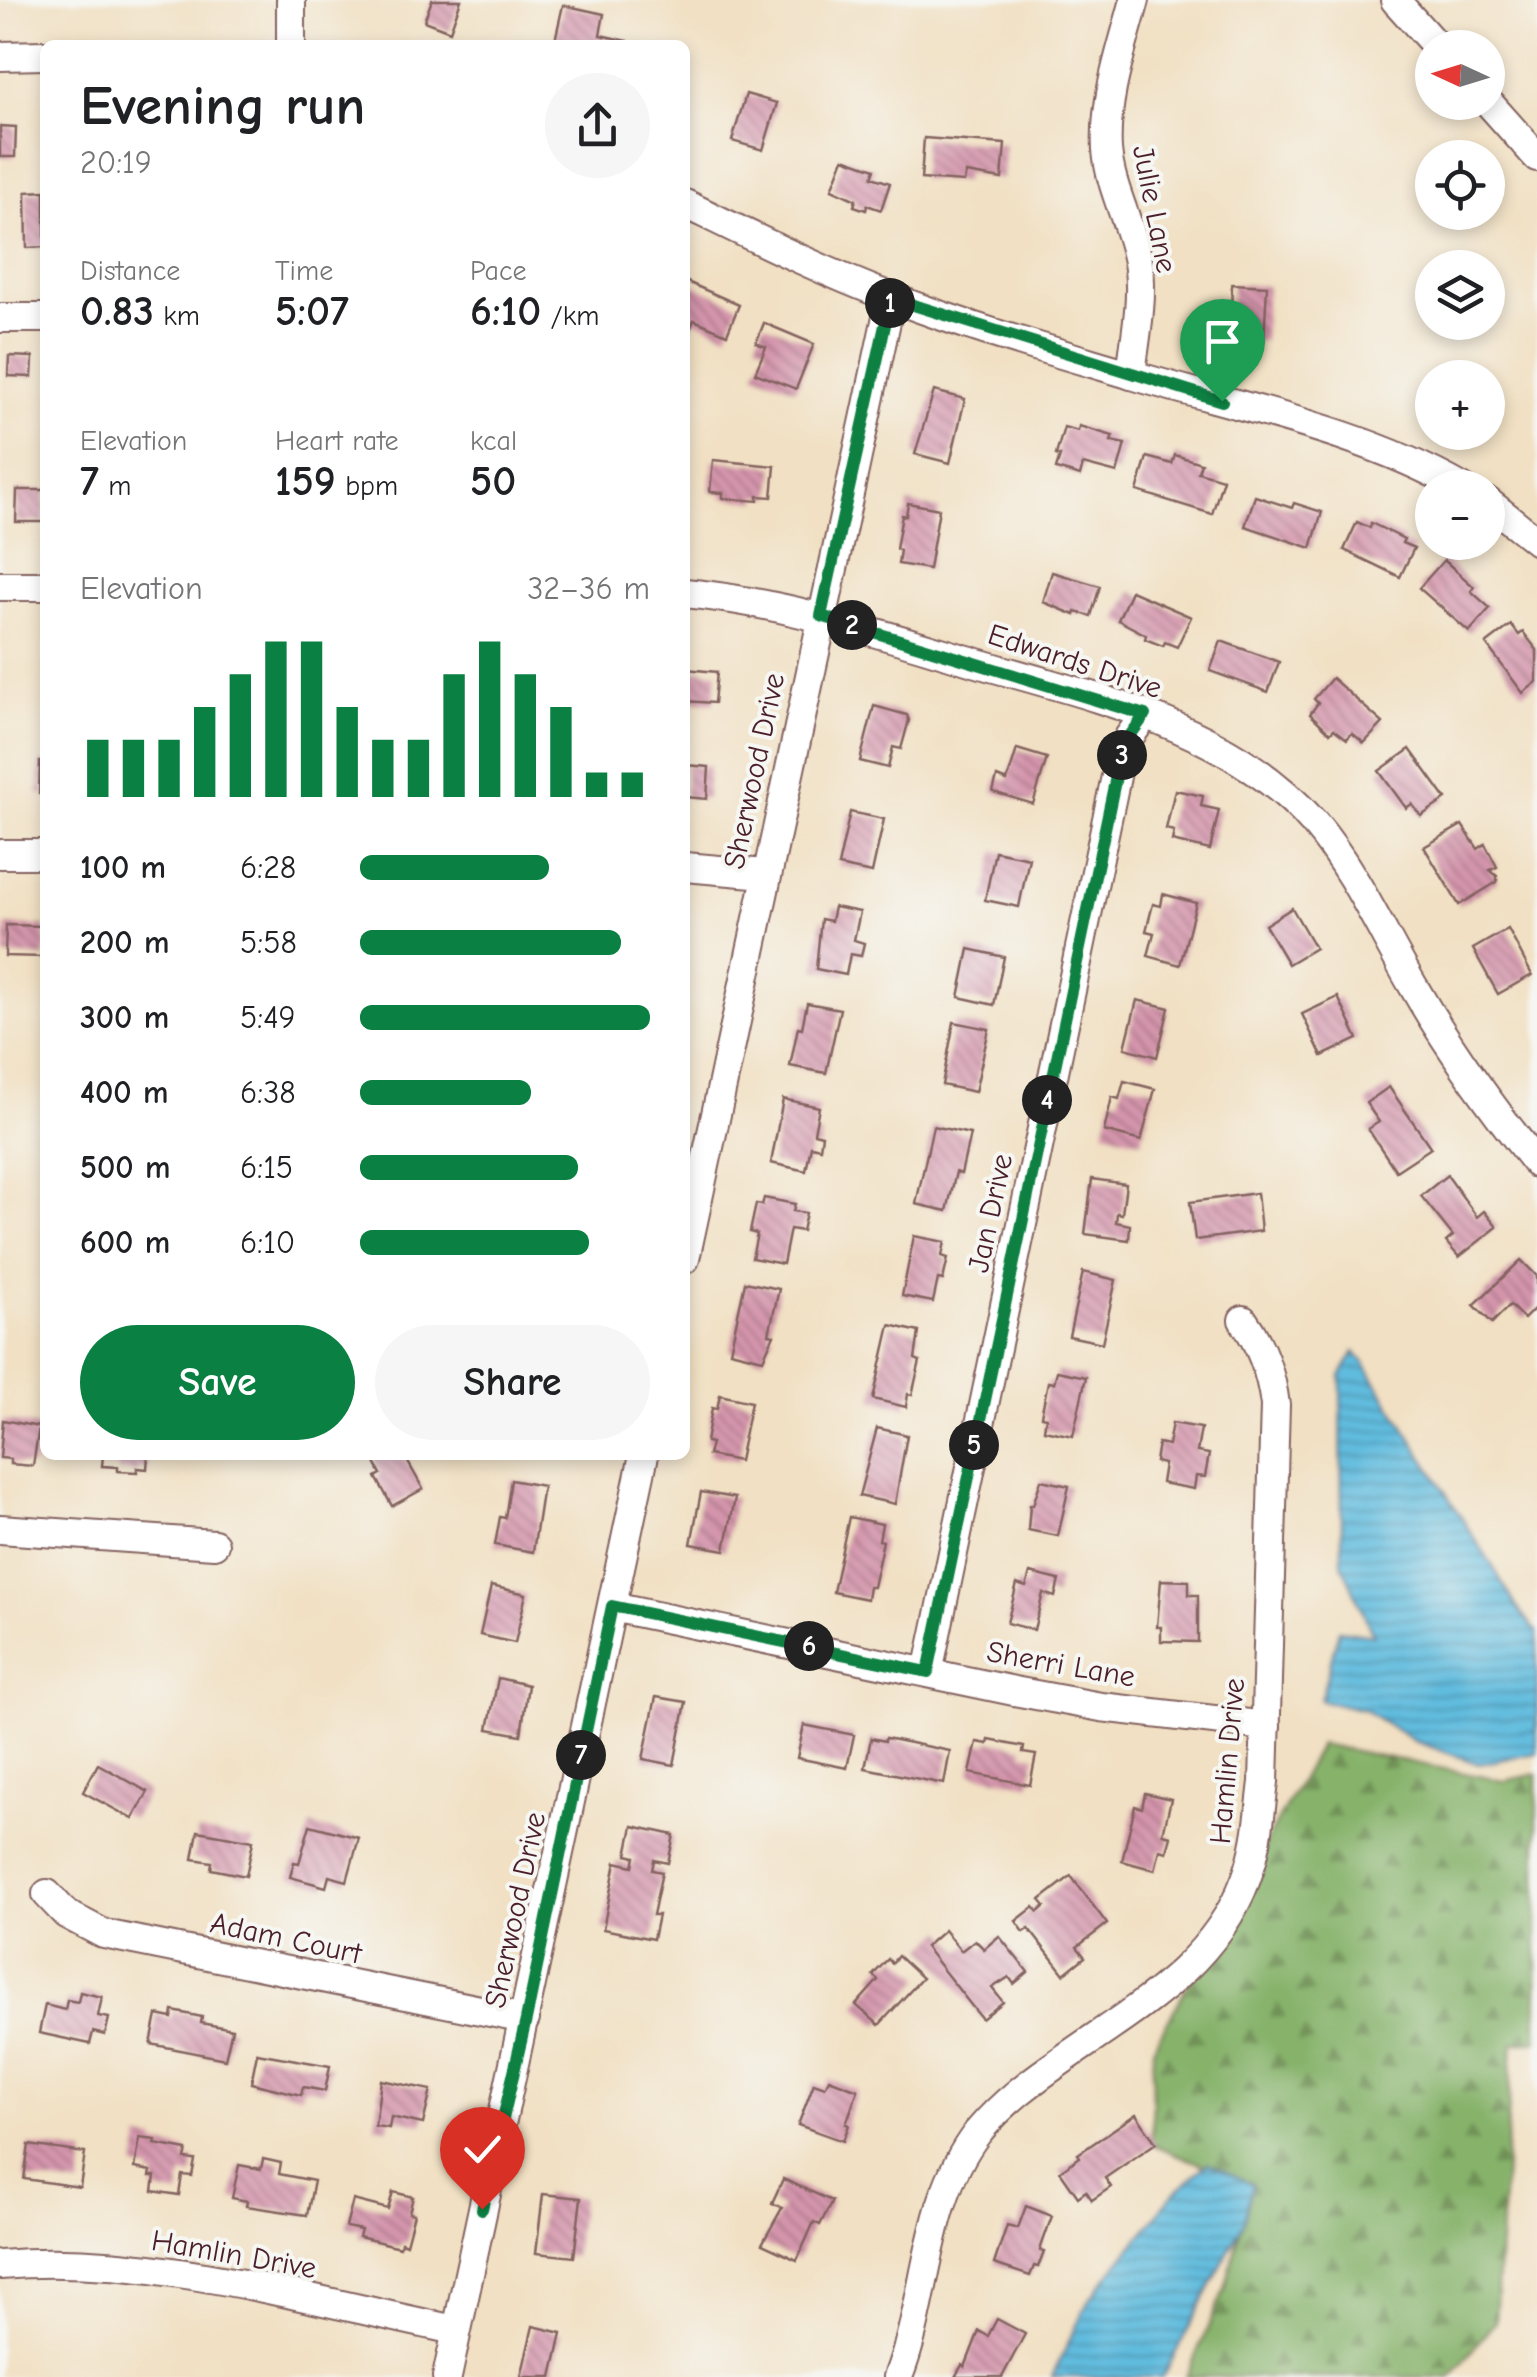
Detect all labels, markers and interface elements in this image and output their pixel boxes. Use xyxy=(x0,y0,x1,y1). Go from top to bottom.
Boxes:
north arrow xyxy=(1415,30,1505,120)
map controls xyxy=(1415,30,1505,560)
button: share xyxy=(545,73,650,178)
text: Evening run xyxy=(80,74,365,138)
button: locate xyxy=(1415,140,1505,230)
street label: Julie Lane xyxy=(1125,142,1184,276)
text: 20:19 xyxy=(80,144,152,181)
button: layers xyxy=(1415,250,1505,340)
text: Distance xyxy=(80,255,180,287)
text: Time xyxy=(275,255,333,287)
text: Pace xyxy=(470,255,526,287)
pin: 1 xyxy=(865,278,915,328)
text: 0.83 xyxy=(80,287,154,336)
text: 5:07 xyxy=(275,287,349,336)
text: 6:10 xyxy=(470,287,541,336)
text: 1 xyxy=(884,287,896,319)
pin xyxy=(1180,299,1265,402)
text: km xyxy=(154,300,200,332)
text: /km xyxy=(541,300,599,332)
icon: arrive xyxy=(1195,314,1250,369)
button: + xyxy=(1415,360,1505,450)
text: Elevation xyxy=(80,425,187,457)
text: Heart rate xyxy=(275,425,398,457)
text: kcal xyxy=(470,425,517,457)
text: 7 xyxy=(80,457,99,506)
text: 159 xyxy=(275,457,336,506)
text: 50 xyxy=(470,457,516,506)
text: m xyxy=(99,470,131,502)
text: bpm xyxy=(336,470,398,502)
button: − xyxy=(1415,470,1505,560)
text: Elevation xyxy=(80,570,203,607)
text: 32–36 m xyxy=(527,570,650,607)
pin: 2 xyxy=(827,600,877,650)
text: 2 xyxy=(845,609,859,641)
street label: Edwards Drive xyxy=(983,617,1166,706)
street label: Sherwood Drive xyxy=(717,670,792,872)
pin: 3 xyxy=(1097,730,1147,780)
text: 3 xyxy=(1115,739,1129,771)
text: 100 m xyxy=(80,849,166,886)
text: 6:28 xyxy=(240,849,296,886)
text: 200 m xyxy=(80,924,169,961)
text: 5:58 xyxy=(240,924,297,961)
text: 300 m xyxy=(80,999,169,1036)
text: 5:49 xyxy=(240,999,296,1036)
text: 400 m xyxy=(80,1074,168,1111)
text: 6:38 xyxy=(240,1074,296,1111)
pin: 4 xyxy=(1022,1075,1072,1125)
text: 4 xyxy=(1040,1084,1054,1116)
text: 500 m xyxy=(80,1149,170,1186)
text: 6:15 xyxy=(240,1149,293,1186)
street label: Jan Drive xyxy=(961,1151,1020,1276)
text: 600 m xyxy=(80,1224,170,1261)
text: 6:10 xyxy=(240,1224,295,1261)
button: Save xyxy=(80,1325,355,1440)
button: Share xyxy=(375,1325,650,1440)
pin: 5 xyxy=(949,1420,999,1470)
text: 5 xyxy=(967,1429,981,1461)
pin: 6 xyxy=(784,1621,834,1671)
text: 6 xyxy=(802,1630,816,1662)
street label: Sherri Lane xyxy=(984,1634,1138,1695)
street label: Hamlin Drive xyxy=(1203,1677,1252,1846)
pin: 7 xyxy=(556,1730,606,1780)
text: 7 xyxy=(575,1739,587,1771)
street label: Sherwood Drive xyxy=(478,1809,553,2011)
street label: Adam Court xyxy=(207,1905,366,1972)
pin xyxy=(440,2107,525,2210)
icon: check xyxy=(455,2122,510,2177)
street label: Hamlin Drive xyxy=(149,2223,319,2286)

